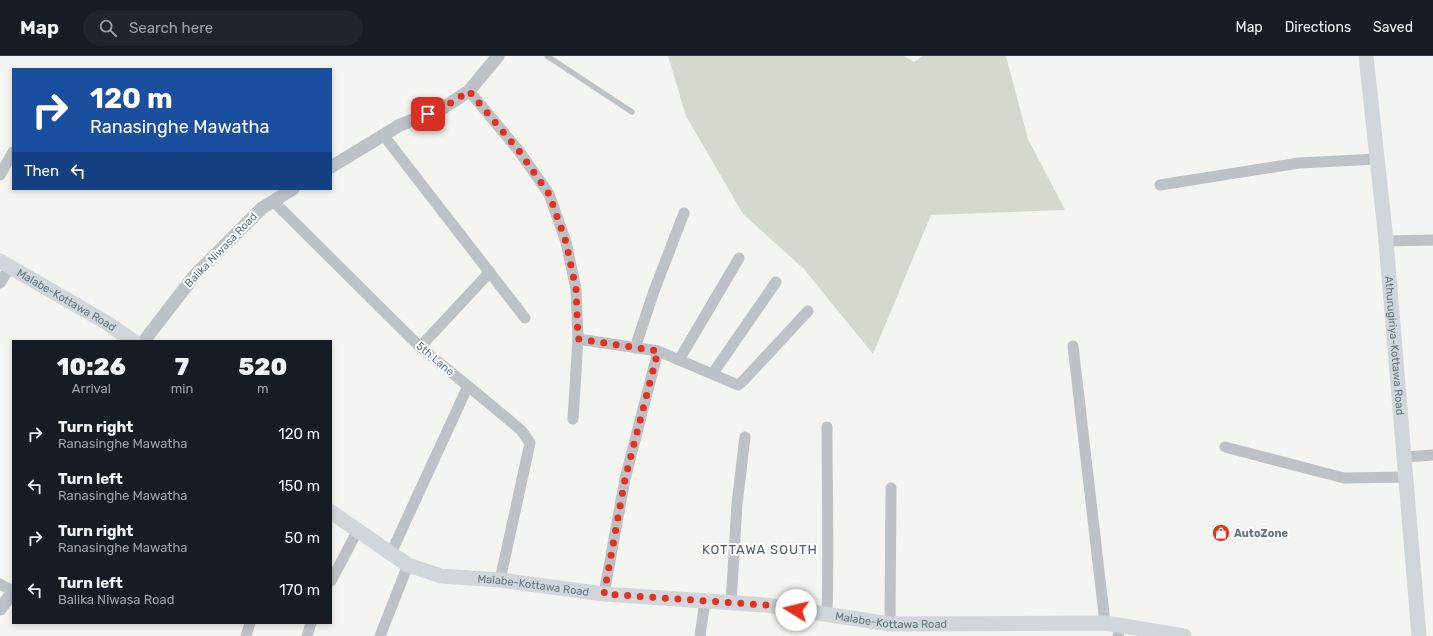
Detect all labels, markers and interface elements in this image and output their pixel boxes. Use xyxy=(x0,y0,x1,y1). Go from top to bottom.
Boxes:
search box xyxy=(83,10,363,46)
text: Map xyxy=(20,16,59,39)
icon: search xyxy=(97,17,119,39)
text: Search here xyxy=(129,19,213,37)
text: Map xyxy=(1236,19,1263,36)
text: Directions xyxy=(1285,19,1351,36)
text: Saved xyxy=(1373,19,1413,36)
text: 120 m xyxy=(90,82,173,115)
icon: right xyxy=(24,84,76,136)
pin xyxy=(411,97,445,131)
icon: arrive xyxy=(417,103,439,125)
text: Ranasinghe Mawatha xyxy=(90,116,269,138)
icon: left xyxy=(67,160,89,182)
text: Then xyxy=(24,162,59,180)
street label: Balika Niwasa Road xyxy=(182,210,260,290)
street label: Malabe-Kottawa Road xyxy=(15,266,119,334)
street label: Athurugiriya-Kottawa Road xyxy=(1382,275,1407,416)
street label: 5th Lane xyxy=(413,339,457,379)
text: 10:26 xyxy=(57,353,126,381)
text: 7 xyxy=(175,353,189,381)
text: 520 xyxy=(238,353,287,381)
text: Arrival xyxy=(72,381,111,396)
text: min xyxy=(171,381,193,396)
text: m xyxy=(257,381,268,396)
text: Turn right xyxy=(58,418,133,436)
icon: right xyxy=(24,423,46,445)
text: 120 m xyxy=(278,425,320,443)
text: Ranasinghe Mawatha xyxy=(58,436,188,451)
text: Turn left xyxy=(58,470,123,488)
icon: left xyxy=(24,475,46,497)
text: 150 m xyxy=(278,477,320,495)
text: Ranasinghe Mawatha xyxy=(58,488,188,503)
text: Turn right xyxy=(58,522,133,540)
shop icon: AutoZone xyxy=(1211,523,1231,543)
icon: right xyxy=(24,527,46,549)
place label: AutoZone xyxy=(1234,527,1288,540)
text: 50 m xyxy=(285,529,320,547)
text: Ranasinghe Mawatha xyxy=(58,540,188,555)
district label: KOTTAWA SOUTH xyxy=(702,542,818,557)
street label: Malabe-Kottawa Road xyxy=(477,572,590,598)
text: Turn left xyxy=(58,574,123,592)
icon: left xyxy=(24,579,46,601)
text: 170 m xyxy=(279,581,320,599)
position arrow xyxy=(775,589,817,631)
text: Balika Niwasa Road xyxy=(58,592,175,607)
street label: Malabe-Kottawa Road xyxy=(834,609,947,631)

